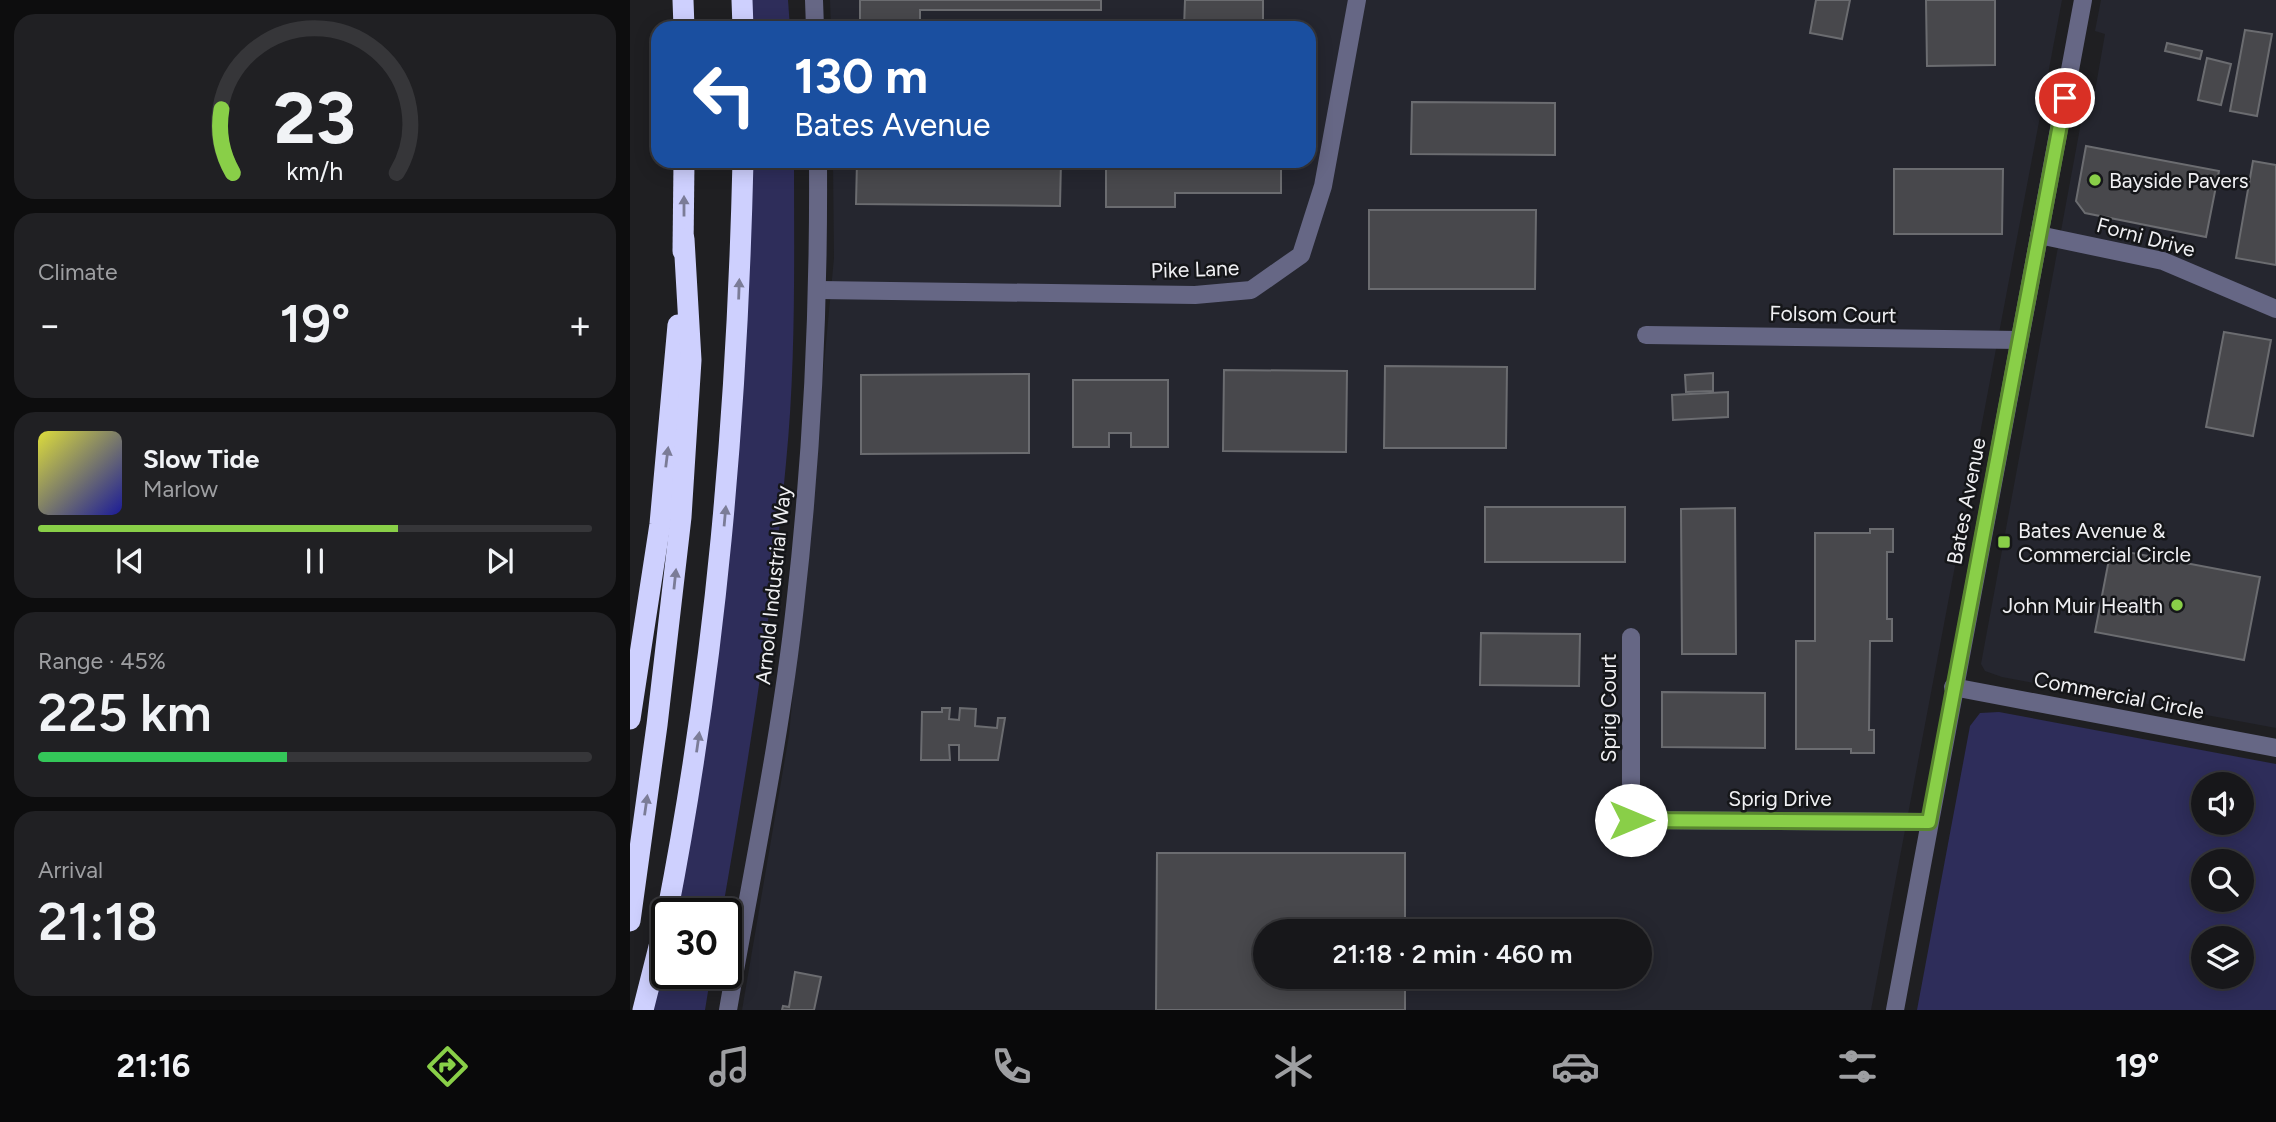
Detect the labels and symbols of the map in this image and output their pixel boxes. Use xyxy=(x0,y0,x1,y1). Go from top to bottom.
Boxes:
pin xyxy=(2035,68,2095,128)
place label: Bayside Pavers xyxy=(2109,168,2249,193)
marker: Bayside Pavers xyxy=(2087,172,2103,188)
one-way arrow xyxy=(678,195,690,217)
street label: Forni Drive xyxy=(2094,212,2198,262)
street label: Pike Lane xyxy=(1150,255,1240,283)
one-way arrow xyxy=(734,278,745,300)
street label: Folsom Court xyxy=(1769,300,1897,328)
street label: Bates Avenue xyxy=(1941,435,1991,567)
one-way arrow xyxy=(662,446,673,468)
street label: Arnold Industrial Way xyxy=(750,484,796,686)
one-way arrow xyxy=(720,505,731,527)
place label: Bates Avenue & Commercial Circle xyxy=(2018,518,2191,567)
marker: Bates Avenue & Commercial Circle xyxy=(1996,534,2012,550)
one-way arrow xyxy=(670,568,681,590)
place label: John Muir Health xyxy=(2003,593,2163,618)
marker: John Muir Health xyxy=(2169,597,2185,613)
street label: Sprig Court xyxy=(1596,654,1621,762)
street label: Commercial Circle xyxy=(2032,666,2206,724)
one-way arrow xyxy=(693,731,704,753)
position arrow xyxy=(1594,783,1668,857)
street label: Sprig Drive xyxy=(1728,786,1832,811)
one-way arrow xyxy=(641,794,652,816)
speed limit sign: 30 xyxy=(651,898,742,989)

